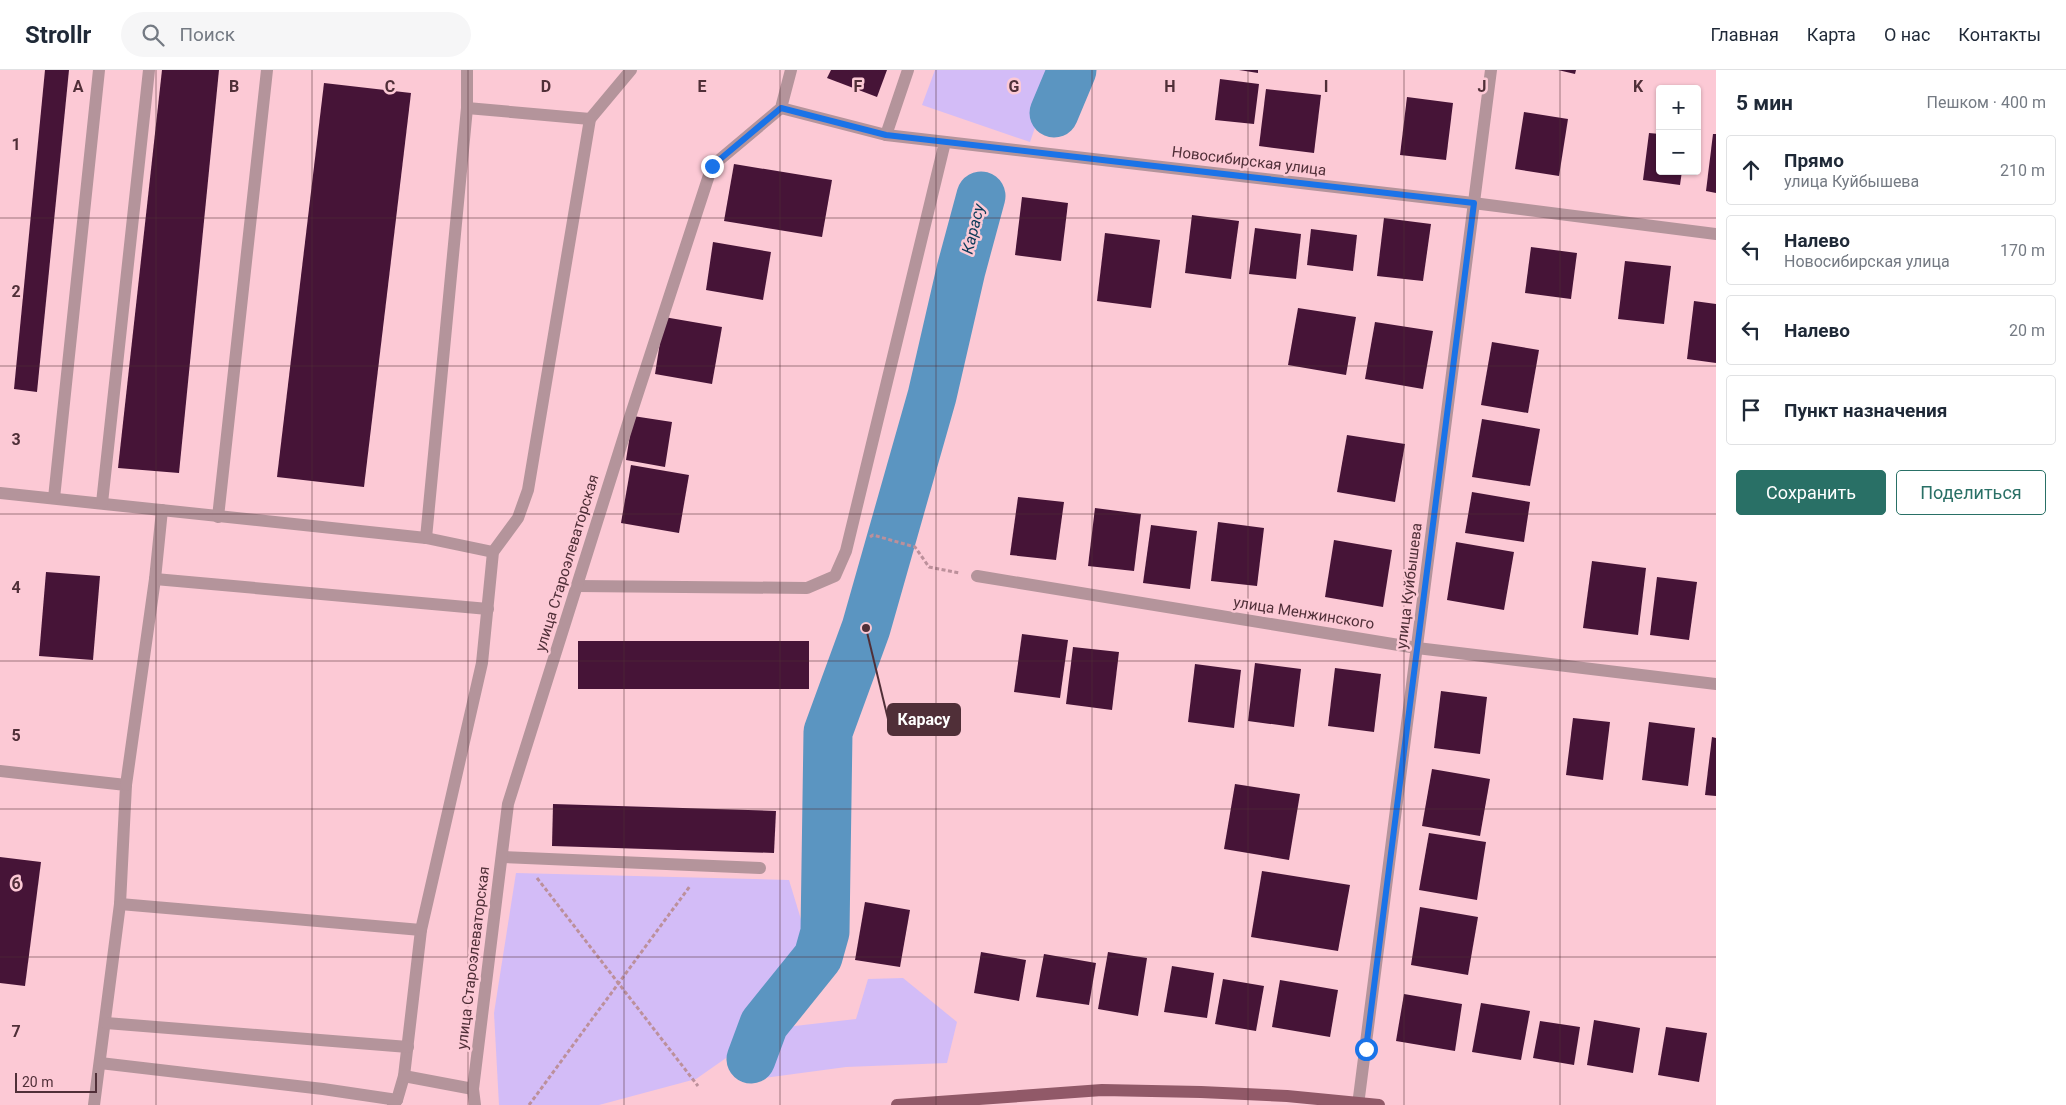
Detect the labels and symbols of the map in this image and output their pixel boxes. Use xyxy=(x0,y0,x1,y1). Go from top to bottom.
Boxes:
text: A xyxy=(73,77,84,96)
text: B xyxy=(229,77,239,96)
text: C xyxy=(385,77,395,96)
text: D xyxy=(541,77,551,96)
text: E xyxy=(698,77,707,96)
text: F xyxy=(854,77,863,96)
text: G xyxy=(1009,77,1020,96)
text: H xyxy=(1164,77,1176,96)
text: I xyxy=(1324,77,1328,96)
text: J xyxy=(1478,77,1486,96)
text: K xyxy=(1633,77,1644,96)
text: 1 xyxy=(11,135,21,154)
street label: Новосибирская улица xyxy=(1171,143,1327,179)
route end xyxy=(701,155,724,178)
water label: Карасу xyxy=(958,201,989,256)
text: 2 xyxy=(11,282,21,301)
text: 3 xyxy=(11,430,21,449)
street label: улица Староэлеваторская xyxy=(531,472,603,654)
street label: улица Куйбышева xyxy=(1392,522,1426,650)
text: 4 xyxy=(11,578,21,597)
street label: улица Менжинского xyxy=(1232,593,1376,633)
callout: Карасу xyxy=(888,704,960,735)
text: Карасу xyxy=(898,710,951,729)
text: 5 xyxy=(11,726,21,745)
street label: улица Староэлеваторская xyxy=(453,865,493,1051)
text: 6 xyxy=(11,874,21,893)
text: 7 xyxy=(11,1022,21,1041)
route start xyxy=(1355,1038,1378,1061)
scale bar xyxy=(15,1070,98,1093)

